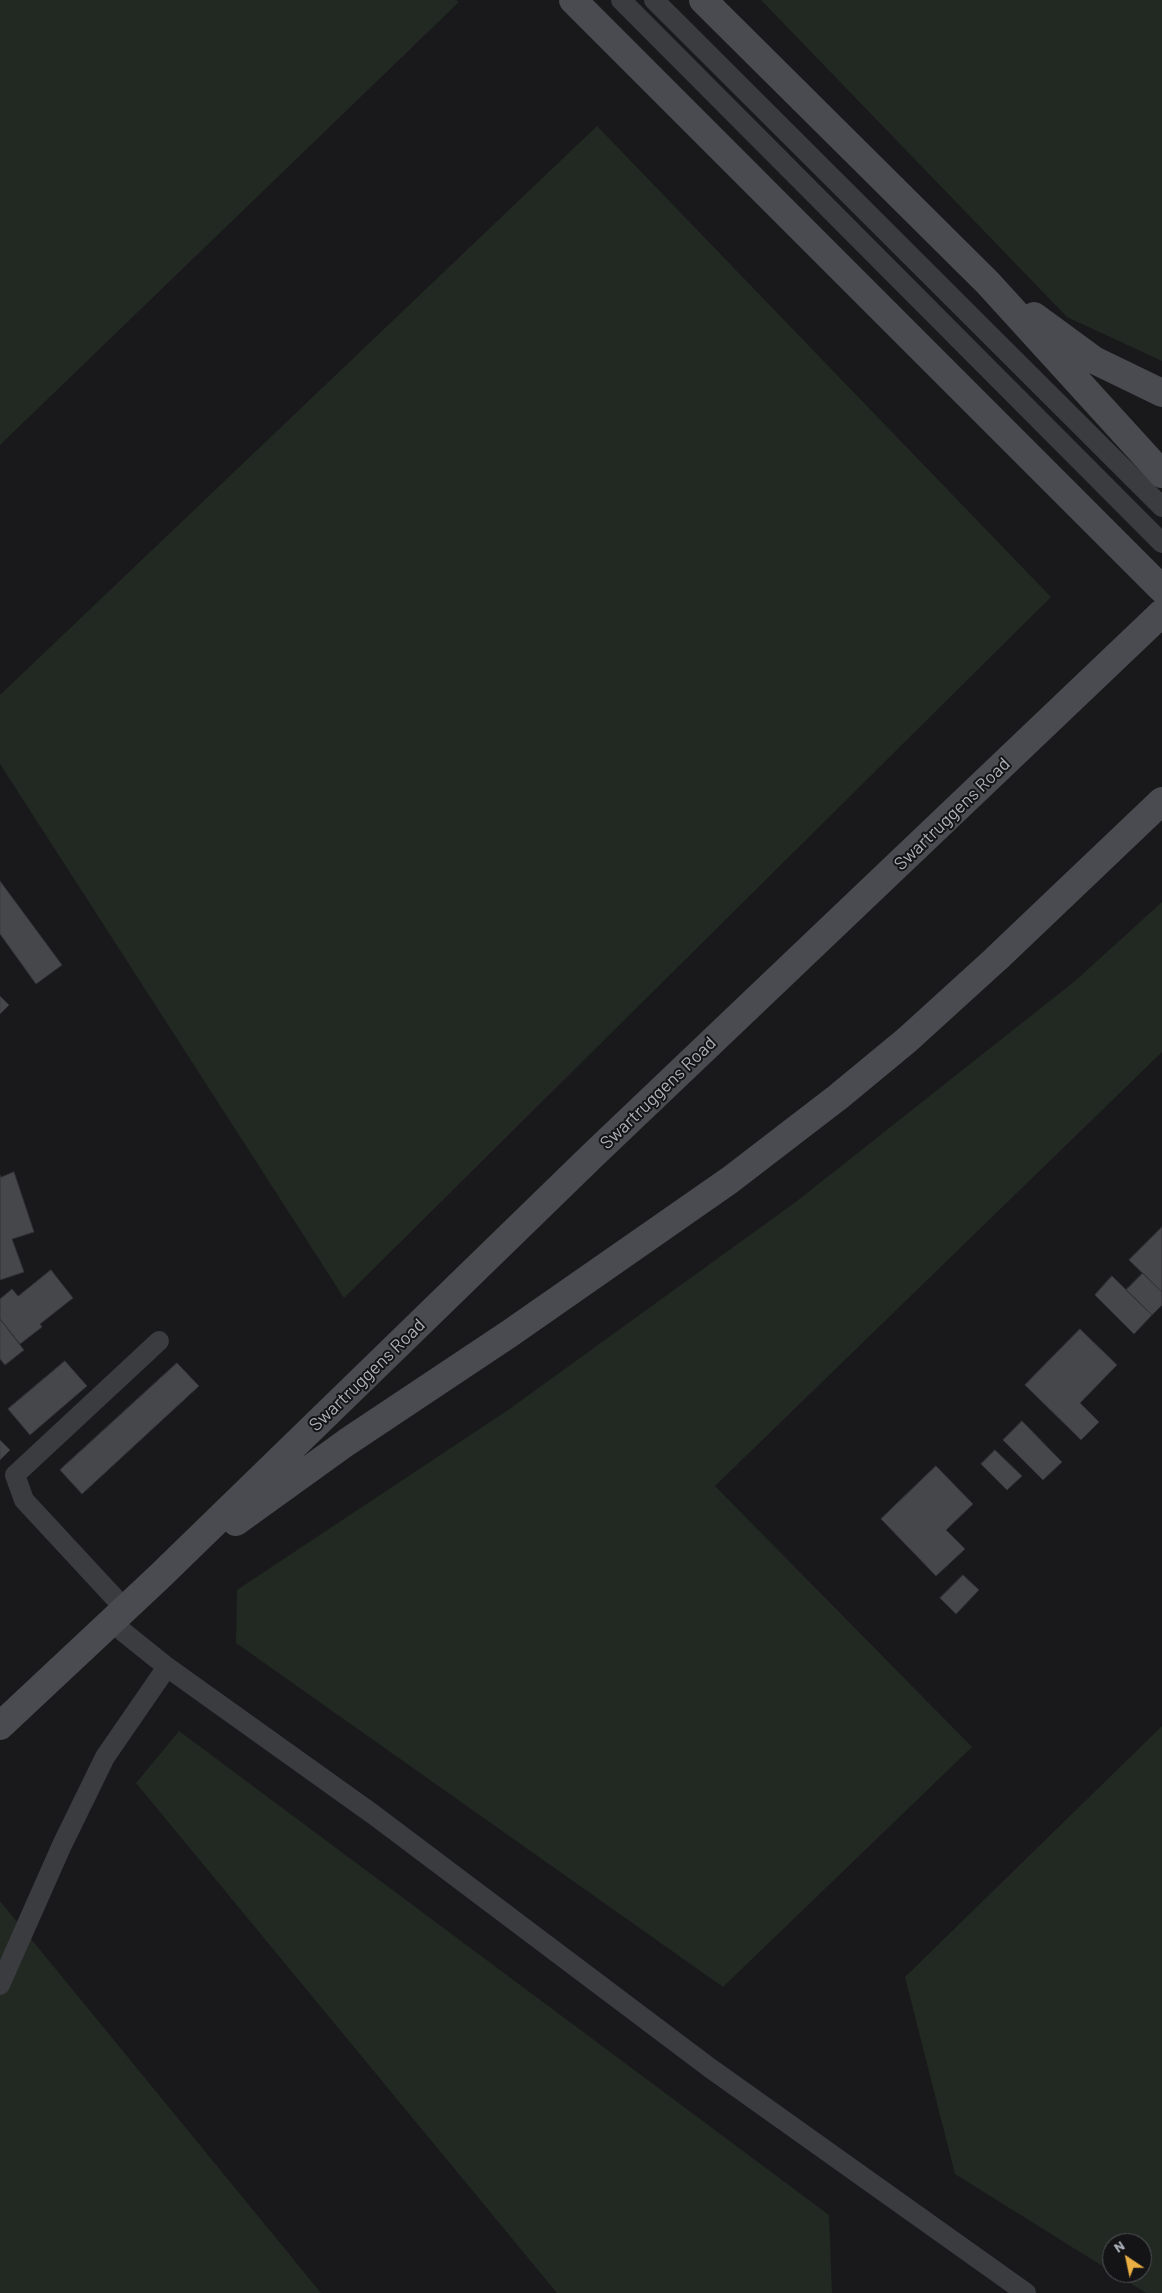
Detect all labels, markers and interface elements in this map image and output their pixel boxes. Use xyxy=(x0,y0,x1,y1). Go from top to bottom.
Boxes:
street label: Swartruggens Road xyxy=(890,753,1014,875)
street label: Swartruggens Road xyxy=(596,1032,720,1154)
street label: Swartruggens Road xyxy=(305,1314,429,1436)
north arrow xyxy=(1102,2233,1152,2283)
text: N xyxy=(1110,2236,1128,2256)

